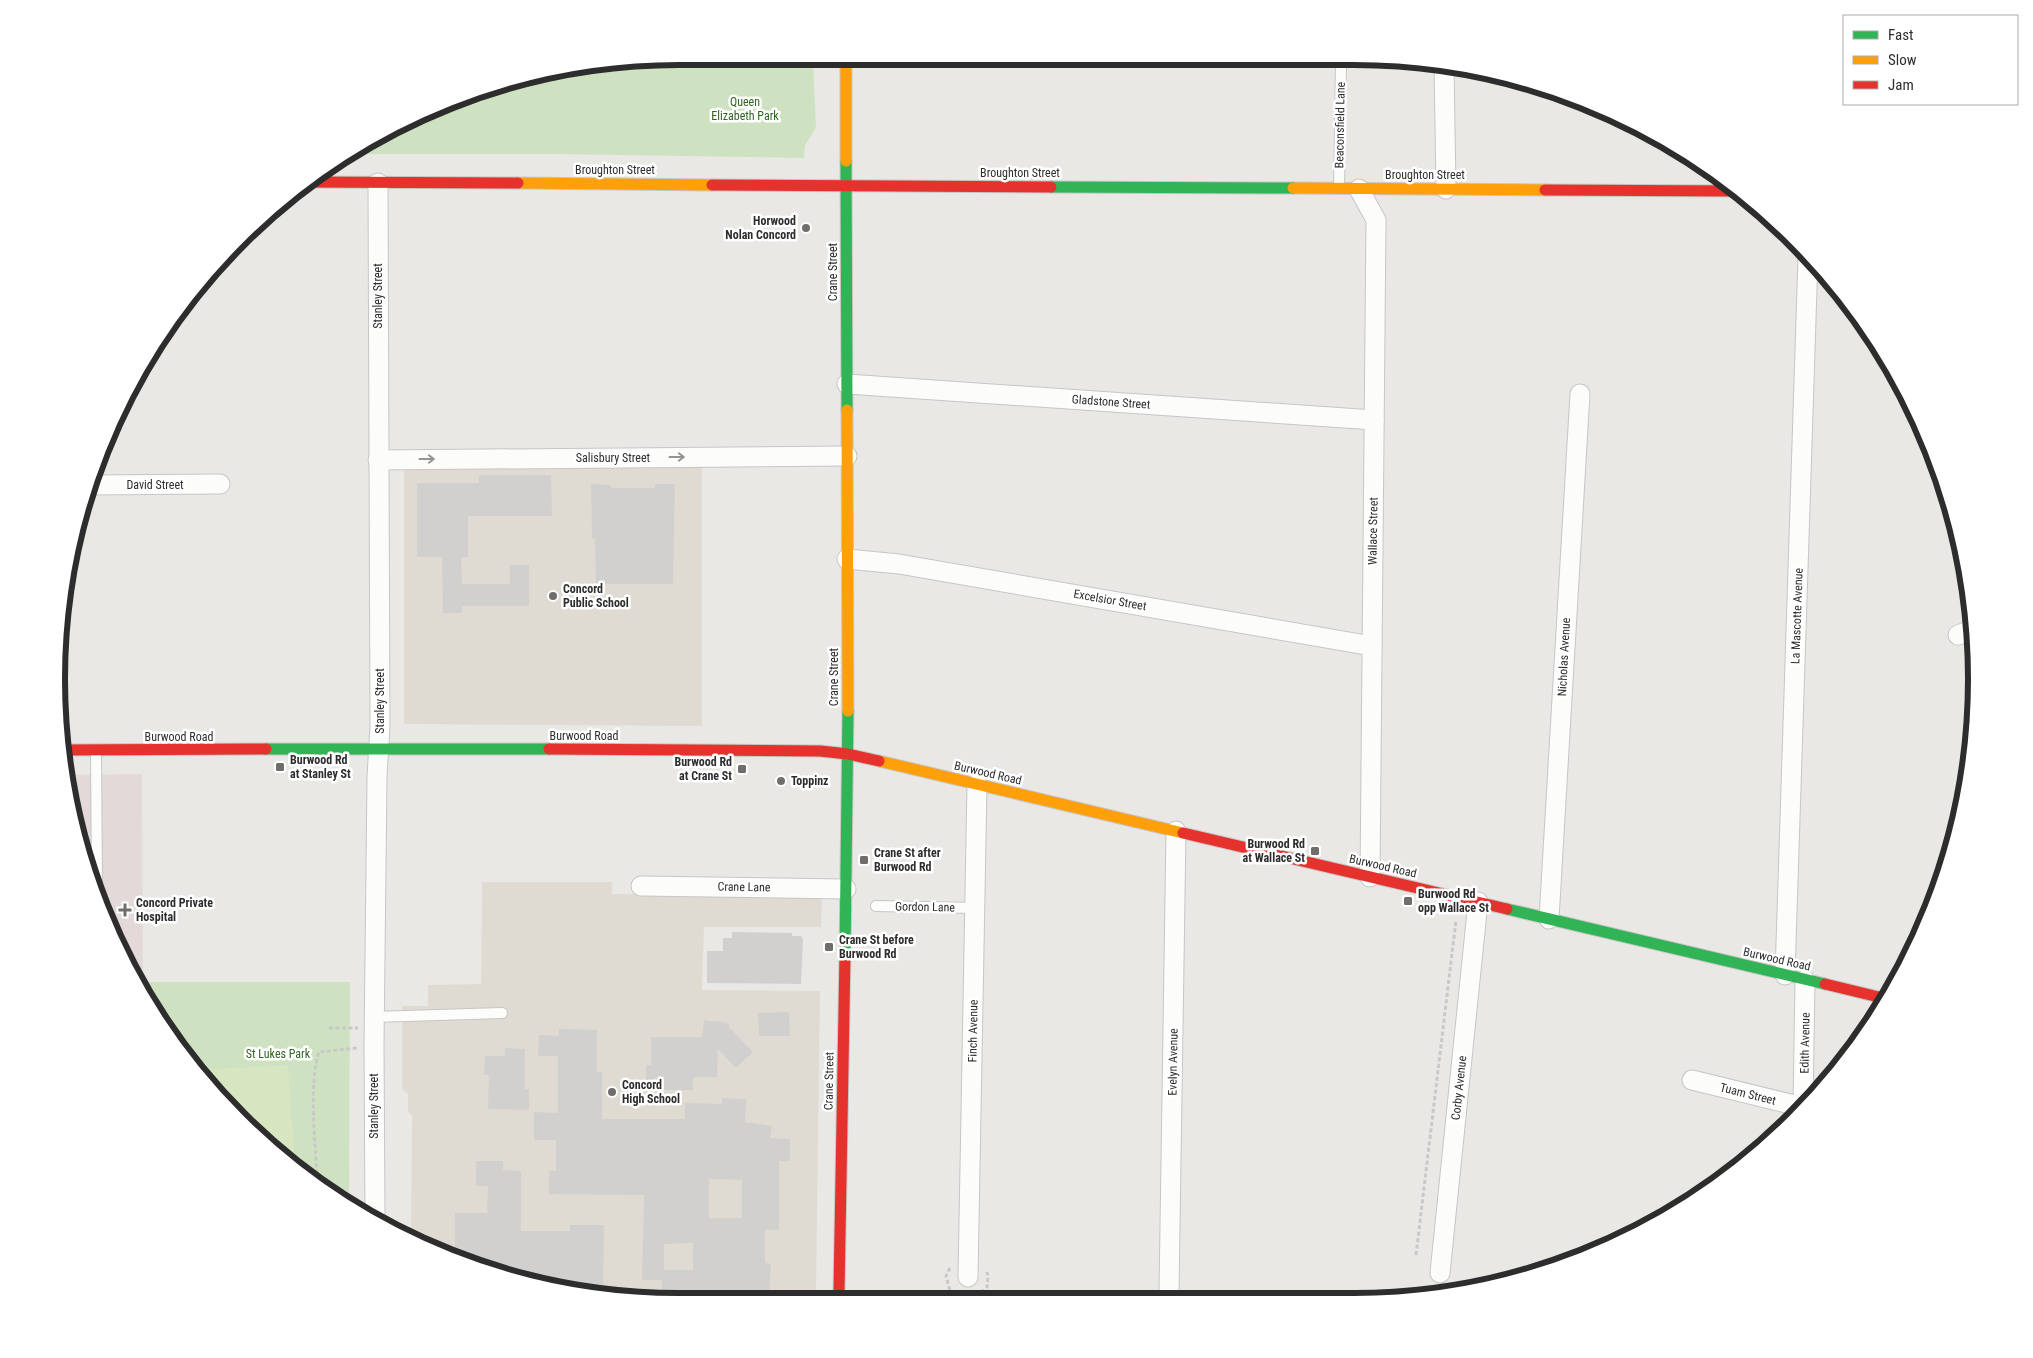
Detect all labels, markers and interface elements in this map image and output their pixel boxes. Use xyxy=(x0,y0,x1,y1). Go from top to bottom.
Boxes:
legend xyxy=(1843,15,2018,105)
text: Fast xyxy=(1888,26,1913,44)
text: Slow xyxy=(1888,51,1917,69)
text: Jam xyxy=(1888,76,1914,94)
street label: Beaconsfield Lane xyxy=(1332,81,1348,168)
park label: Queen Elizabeth Park xyxy=(711,95,779,123)
street label: Broughton Street xyxy=(575,163,655,177)
street label: Broughton Street xyxy=(980,166,1060,180)
street label: Broughton Street xyxy=(1385,168,1465,182)
place label: Horwood Nolan Concord xyxy=(725,214,796,242)
marker: Horwood Nolan Concord xyxy=(800,222,812,234)
street label: Crane Street xyxy=(826,242,840,301)
street label: Stanley Street xyxy=(371,263,385,329)
street label: Gladstone Street xyxy=(1071,392,1151,412)
street label: Salisbury Street xyxy=(576,451,651,465)
one-way arrow xyxy=(668,452,685,462)
one-way arrow xyxy=(418,454,435,464)
street label: David Street xyxy=(126,478,184,492)
street label: Wallace Street xyxy=(1365,496,1381,565)
street label: La Mascotte Avenue xyxy=(1788,567,1806,664)
place label: Concord Public School xyxy=(563,582,629,610)
street label: Excelsior Street xyxy=(1072,587,1148,613)
marker: Concord Public School xyxy=(547,590,559,602)
street label: Nicholas Avenue xyxy=(1555,617,1573,697)
street label: Crane Street xyxy=(827,647,841,706)
street label: Stanley Street xyxy=(373,668,387,734)
street label: Burwood Road xyxy=(550,729,618,743)
street label: Burwood Road xyxy=(145,730,213,744)
place label: Burwood Rd at Stanley St xyxy=(290,753,351,781)
place label: Burwood Rd at Crane St xyxy=(674,755,732,783)
street label: Burwood Road xyxy=(953,758,1023,788)
marker: Burwood Rd at Stanley St xyxy=(274,761,286,773)
marker: Burwood Rd at Crane St xyxy=(736,763,748,775)
place label: Toppinz xyxy=(791,774,829,788)
marker: Toppinz xyxy=(775,775,787,787)
place label: Burwood Rd at Wallace St xyxy=(1243,837,1305,865)
marker: Burwood Rd at Wallace St xyxy=(1309,845,1321,857)
place label: Crane St after Burwood Rd xyxy=(874,846,941,874)
street label: Burwood Road xyxy=(1348,851,1418,881)
marker: Crane St after Burwood Rd xyxy=(858,854,870,866)
street label: Crane Lane xyxy=(717,880,771,894)
place label: Burwood Rd opp Wallace St xyxy=(1418,887,1489,915)
marker: Burwood Rd opp Wallace St xyxy=(1402,895,1414,907)
place label: Concord Private Hospital xyxy=(136,896,213,924)
street label: Gordon Lane xyxy=(895,899,956,915)
marker: Concord Private Hospital xyxy=(118,903,132,917)
place label: Crane St before Burwood Rd xyxy=(839,933,914,961)
marker: Crane St before Burwood Rd xyxy=(823,941,835,953)
street label: Burwood Road xyxy=(1742,944,1812,974)
street label: Finch Avenue xyxy=(965,999,981,1063)
street label: Edith Avenue xyxy=(1797,1012,1813,1074)
street label: Evelyn Avenue xyxy=(1165,1028,1181,1096)
park label: St Lukes Park xyxy=(246,1047,311,1061)
street label: Crane Street xyxy=(821,1051,837,1110)
street label: Corby Avenue xyxy=(1449,1055,1469,1121)
street label: Stanley Street xyxy=(367,1073,381,1139)
place label: Concord High School xyxy=(622,1078,680,1106)
street label: Tuam Street xyxy=(1719,1080,1778,1108)
marker: Concord High School xyxy=(606,1086,618,1098)

